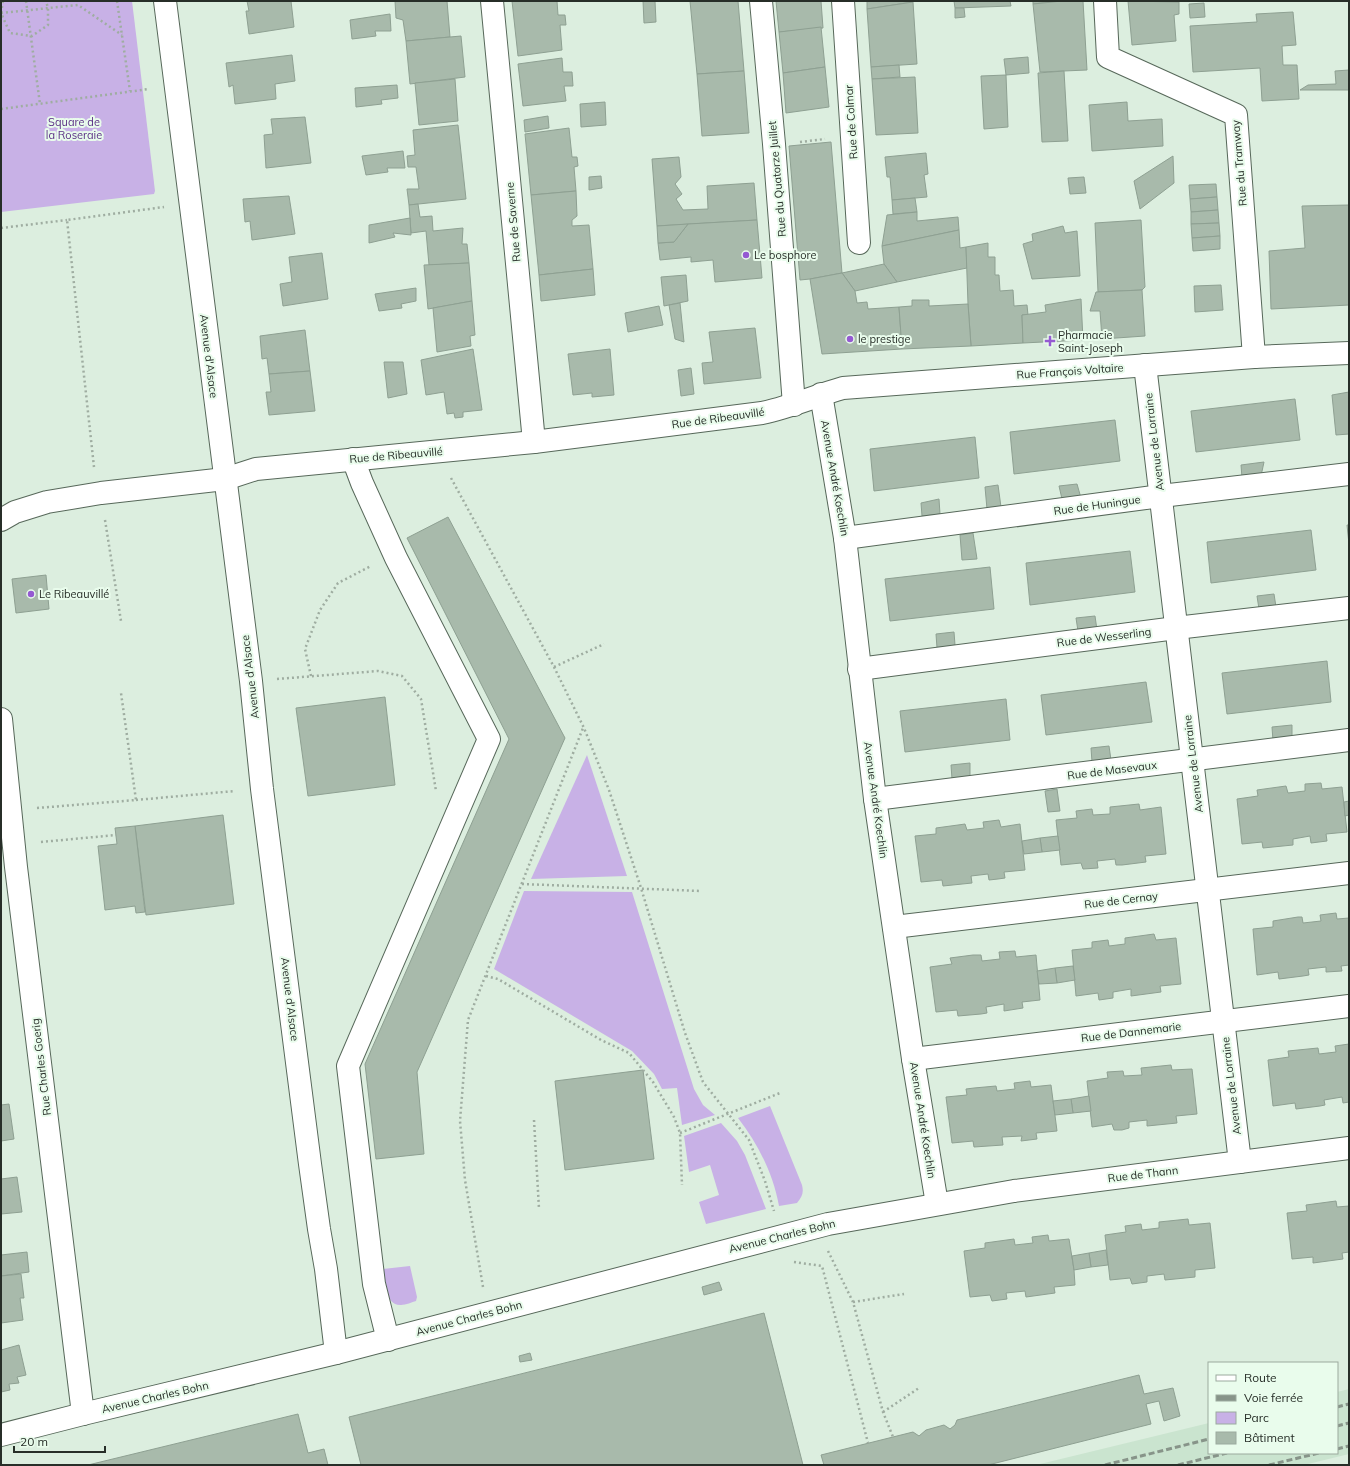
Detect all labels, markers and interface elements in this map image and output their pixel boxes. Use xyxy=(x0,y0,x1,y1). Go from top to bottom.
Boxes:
street label: Rue de Colmar xyxy=(841,84,861,160)
park label: Square de la Roseraie xyxy=(46,115,102,142)
street label: Rue du Tramway xyxy=(1228,119,1250,207)
street label: Rue du Quatorze Juillet xyxy=(765,120,789,238)
street label: Rue de Saverne xyxy=(503,182,523,262)
place label: Le bosphore xyxy=(754,248,816,262)
marker: Le bosphore xyxy=(741,250,751,260)
street label: Avenue d'Alsace xyxy=(197,313,221,399)
place label: Pharmacie Saint-Joseph xyxy=(1058,328,1123,355)
place label: le prestige xyxy=(858,332,910,346)
marker: le prestige xyxy=(845,334,855,344)
marker: Pharmacie Saint-Joseph xyxy=(1045,336,1055,346)
street label: Rue François Voltaire xyxy=(1016,360,1124,382)
street label: Avenue de Lorraine xyxy=(1141,392,1167,492)
street label: Rue de Ribeauvillé xyxy=(671,405,765,431)
street label: Avenue André Koechlin xyxy=(818,419,852,537)
street label: Rue de Ribeauvillé xyxy=(349,444,443,466)
street label: Rue de Huningue xyxy=(1053,492,1141,518)
place label: Le Ribeauvillé xyxy=(39,587,109,601)
marker: Le Ribeauvillé xyxy=(26,589,36,599)
street label: Rue de Wesserling xyxy=(1056,624,1152,650)
street label: Avenue d'Alsace xyxy=(238,634,262,720)
street label: Avenue de Lorraine xyxy=(1180,714,1206,814)
street label: Avenue André Koechlin xyxy=(861,741,891,859)
street label: Rue de Masevaux xyxy=(1066,758,1158,782)
street label: Rue de Cernay xyxy=(1083,889,1159,911)
street label: Avenue d'Alsace xyxy=(278,956,302,1042)
street label: Rue Charles Goerig xyxy=(28,1018,54,1116)
street label: Rue de Dannemarie xyxy=(1080,1019,1182,1045)
street label: Avenue de Lorraine xyxy=(1218,1036,1244,1136)
street label: Avenue André Koechlin xyxy=(907,1061,939,1179)
street label: Rue de Thann xyxy=(1107,1163,1179,1185)
street label: Avenue Charles Bohn xyxy=(727,1216,837,1256)
street label: Avenue Charles Bohn xyxy=(414,1297,524,1339)
legend xyxy=(1208,1362,1338,1454)
text: Route xyxy=(1244,1370,1277,1385)
street label: Avenue Charles Bohn xyxy=(100,1378,210,1416)
text: Voie ferrée xyxy=(1244,1390,1303,1405)
text: Parc xyxy=(1244,1410,1269,1425)
scale bar xyxy=(14,1428,105,1454)
text: Bâtiment xyxy=(1244,1430,1295,1445)
text: 20 m xyxy=(20,1434,48,1449)

